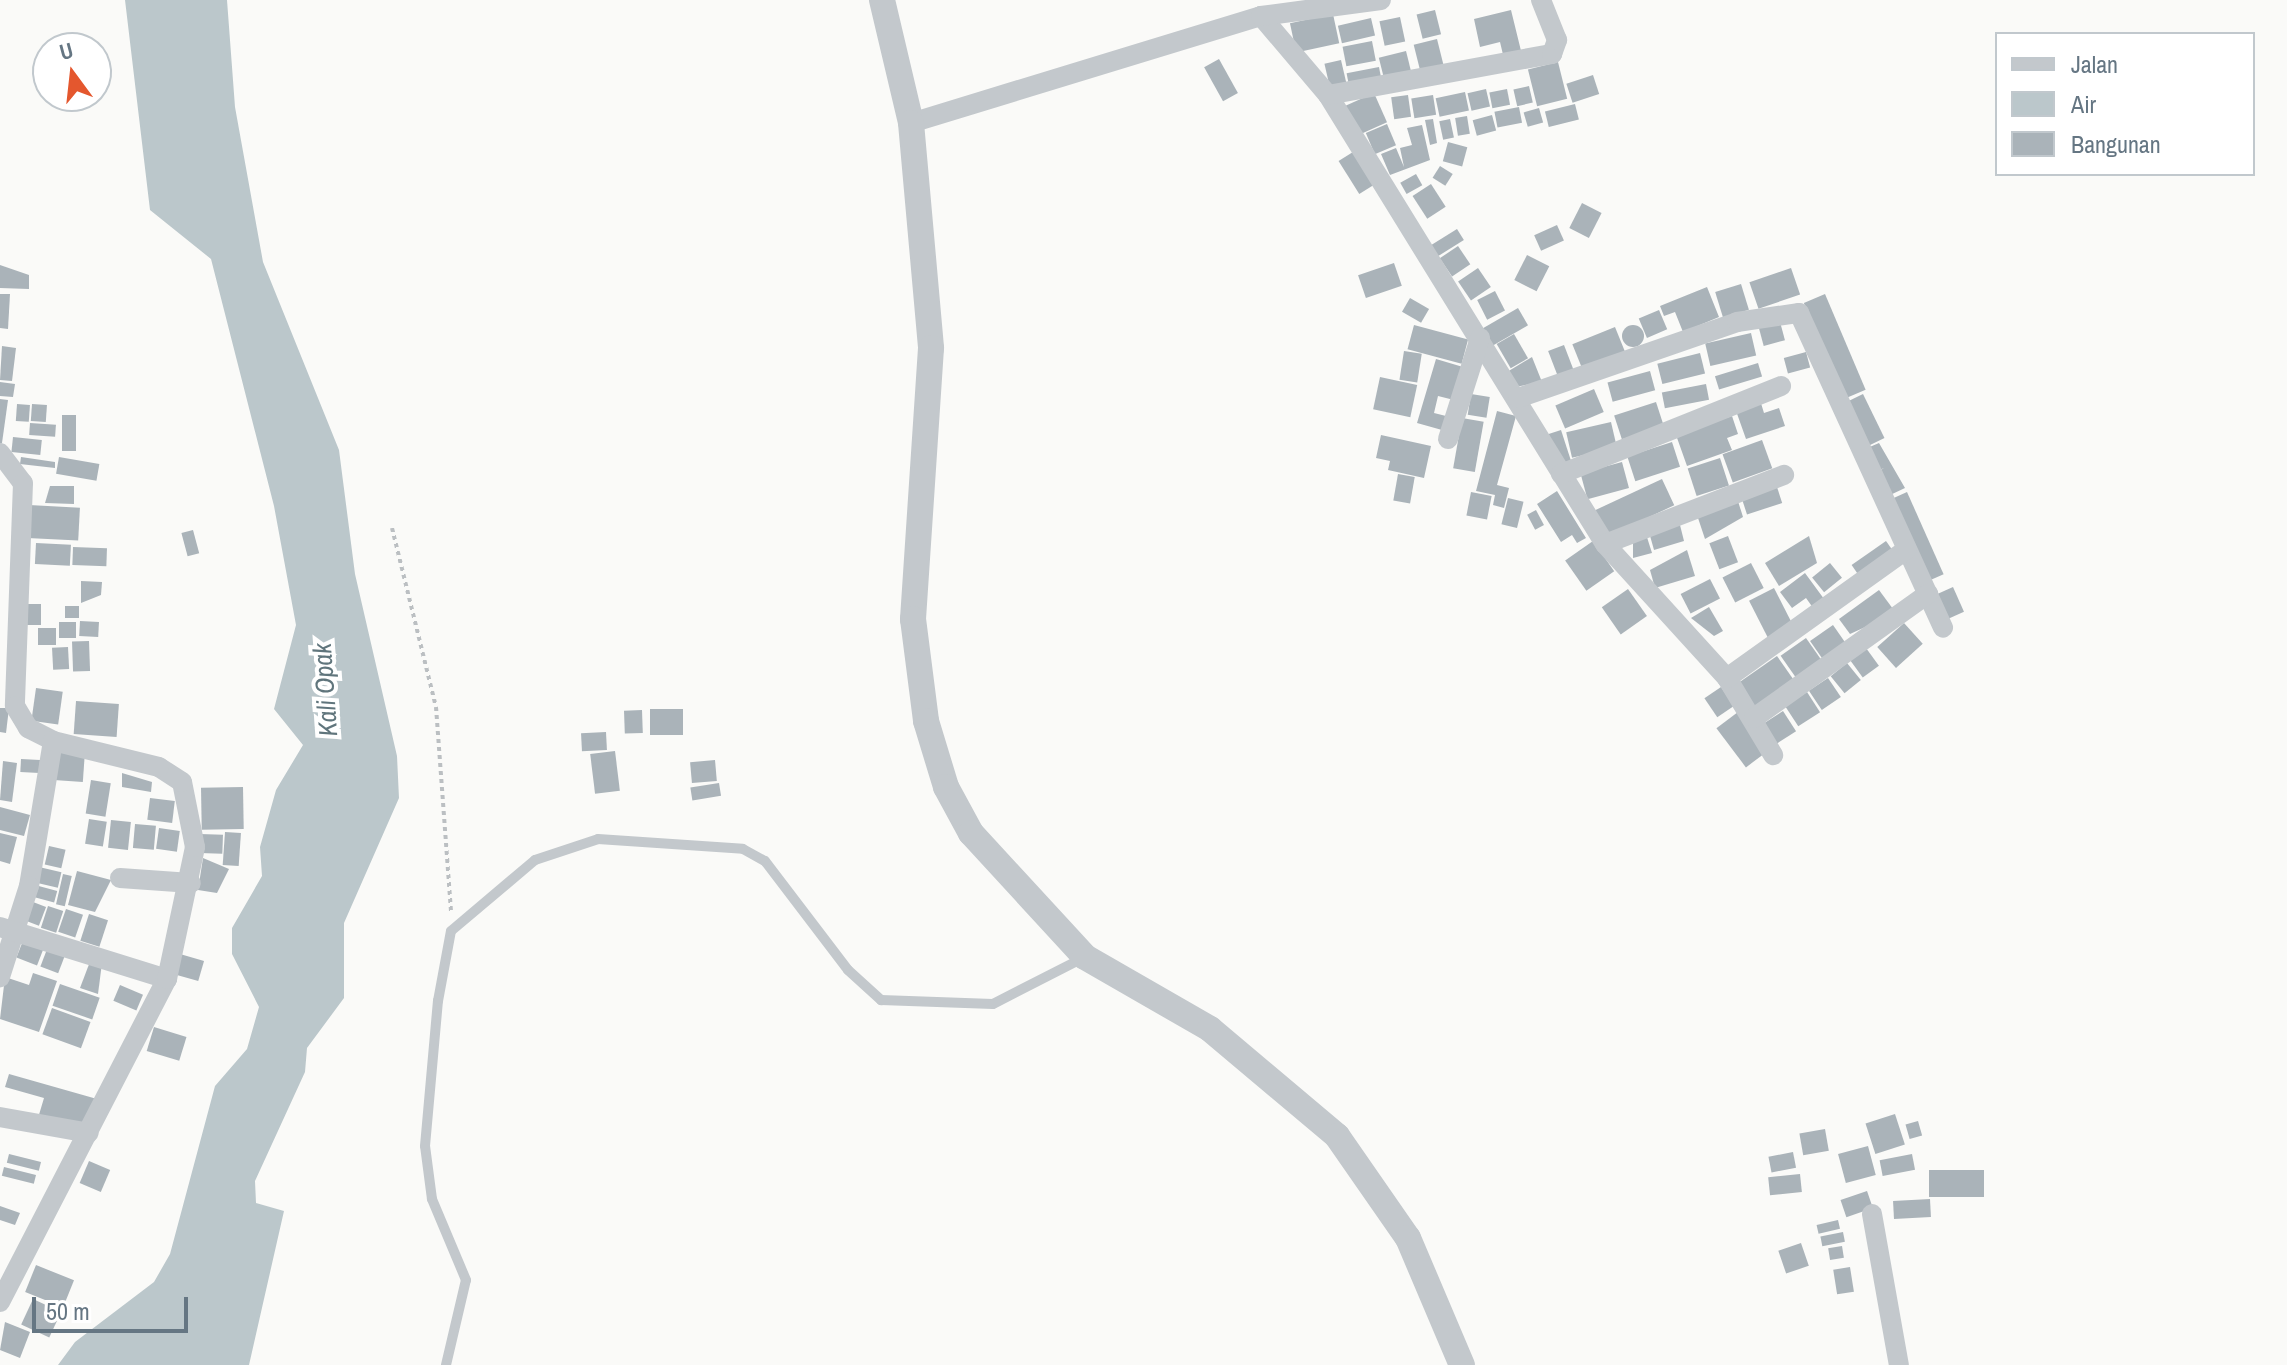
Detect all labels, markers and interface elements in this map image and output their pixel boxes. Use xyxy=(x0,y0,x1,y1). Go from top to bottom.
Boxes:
north arrow xyxy=(32,32,112,112)
legend xyxy=(1995,32,2255,176)
text: U xyxy=(56,35,76,67)
text: Jalan xyxy=(2071,48,2118,80)
text: Air xyxy=(2071,88,2096,120)
text: Bangunan xyxy=(2071,128,2161,160)
water label: Kali Opak xyxy=(306,642,344,738)
scale bar xyxy=(36,1281,192,1331)
text: 50 m xyxy=(46,1295,90,1327)

